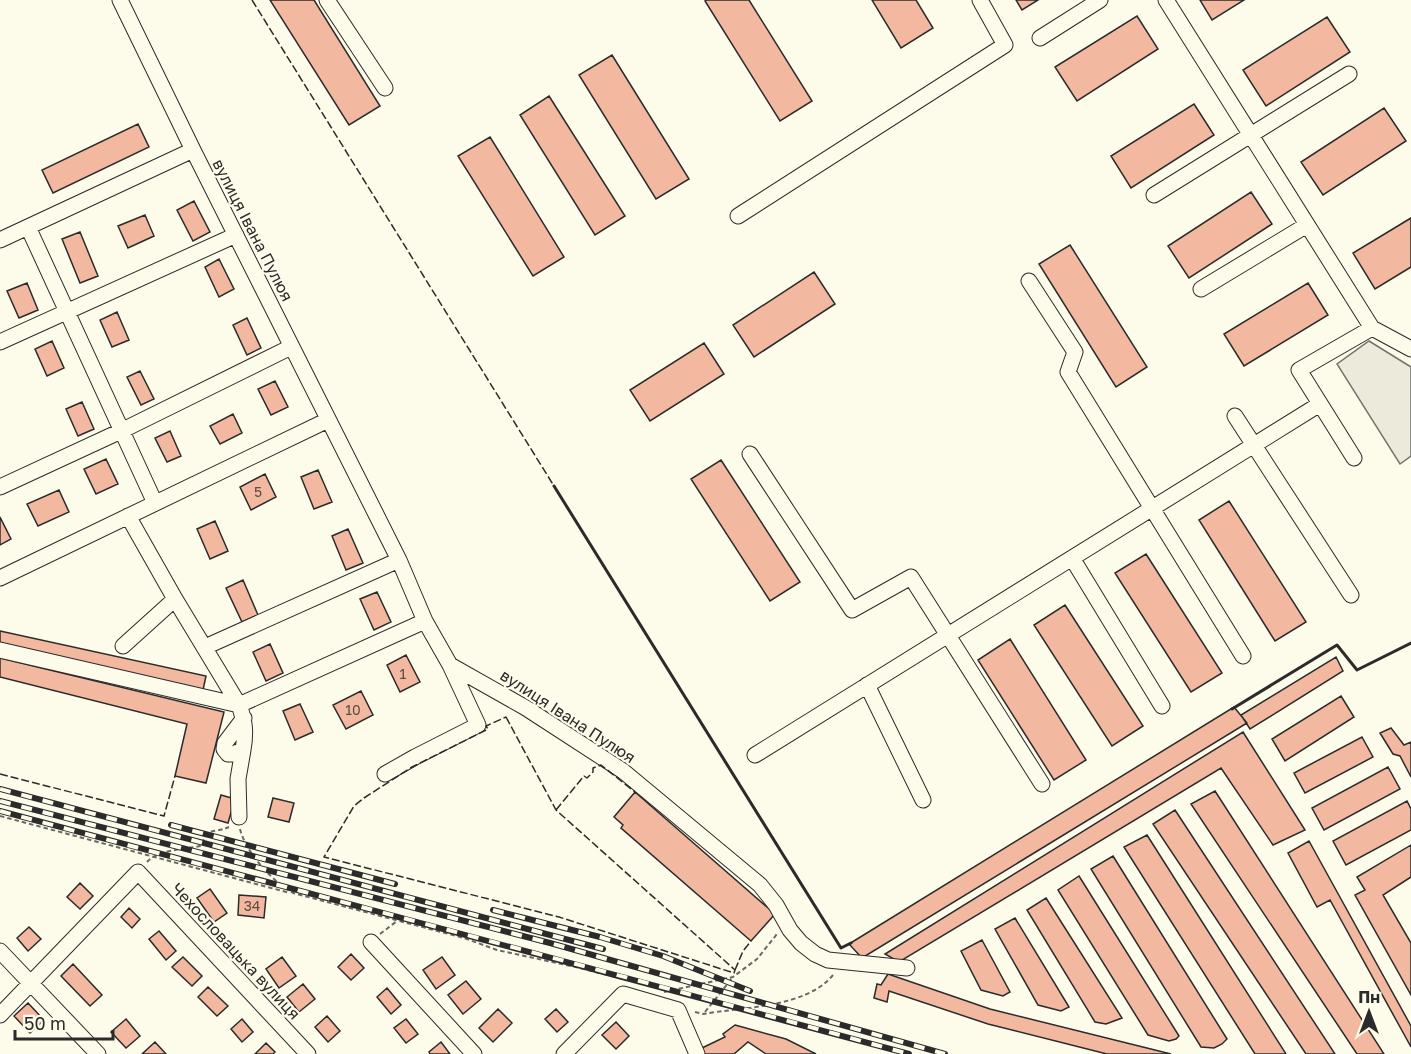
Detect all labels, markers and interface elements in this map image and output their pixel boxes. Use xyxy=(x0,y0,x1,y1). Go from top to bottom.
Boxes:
street label: вулиця Івана Пулюя xyxy=(208,155,298,305)
house number: 5 xyxy=(254,483,262,500)
house number: 1 xyxy=(400,665,407,682)
street label: вулиця Івана Пулюя xyxy=(497,665,639,767)
house number: 10 xyxy=(345,701,361,718)
street label: Чехословацька вулиця xyxy=(167,879,305,1023)
house number: 34 xyxy=(244,897,260,914)
north arrow xyxy=(1339,982,1399,1042)
text: Пн xyxy=(1358,987,1380,1007)
scale bar xyxy=(15,1003,112,1041)
text: 50 m xyxy=(24,1012,66,1034)

